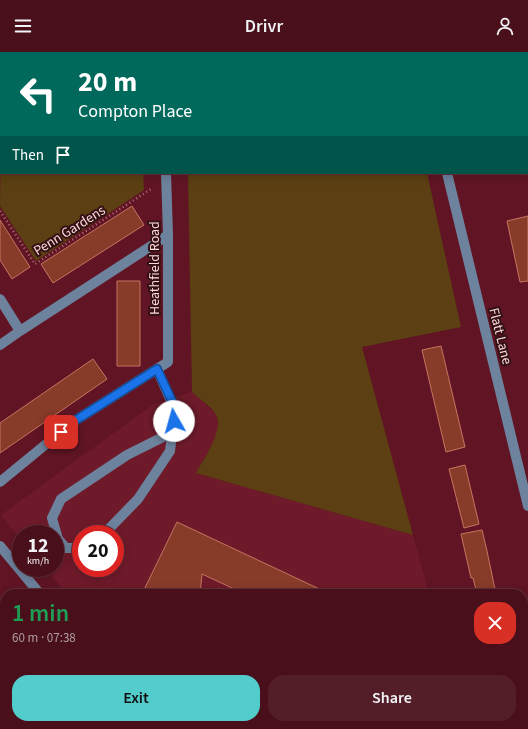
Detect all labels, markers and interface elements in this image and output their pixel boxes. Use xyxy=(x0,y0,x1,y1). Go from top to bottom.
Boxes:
text: Drivr xyxy=(245,14,283,39)
icon: menu xyxy=(12,15,34,37)
icon: person xyxy=(494,15,516,37)
text: 20 m xyxy=(78,62,137,102)
icon: left xyxy=(12,68,64,120)
text: Compton Place xyxy=(78,99,192,124)
icon: arrive xyxy=(52,144,74,166)
text: Then xyxy=(12,145,44,166)
street label: Penn Gardens xyxy=(30,201,109,261)
street label: Heathfield Road xyxy=(145,221,165,315)
street label: Flatt Lane xyxy=(483,306,517,367)
position arrow xyxy=(153,400,195,442)
pin xyxy=(44,415,78,449)
icon: arrive xyxy=(50,421,72,443)
speed limit sign: 20 xyxy=(72,525,124,577)
text: 12 xyxy=(27,532,49,560)
text: km/h xyxy=(27,554,49,568)
text: 1 min xyxy=(12,596,69,631)
button: close xyxy=(474,602,516,644)
text: 60 m · 07:38 xyxy=(12,629,76,647)
button: Exit xyxy=(12,675,260,721)
button: Share xyxy=(268,675,516,721)

